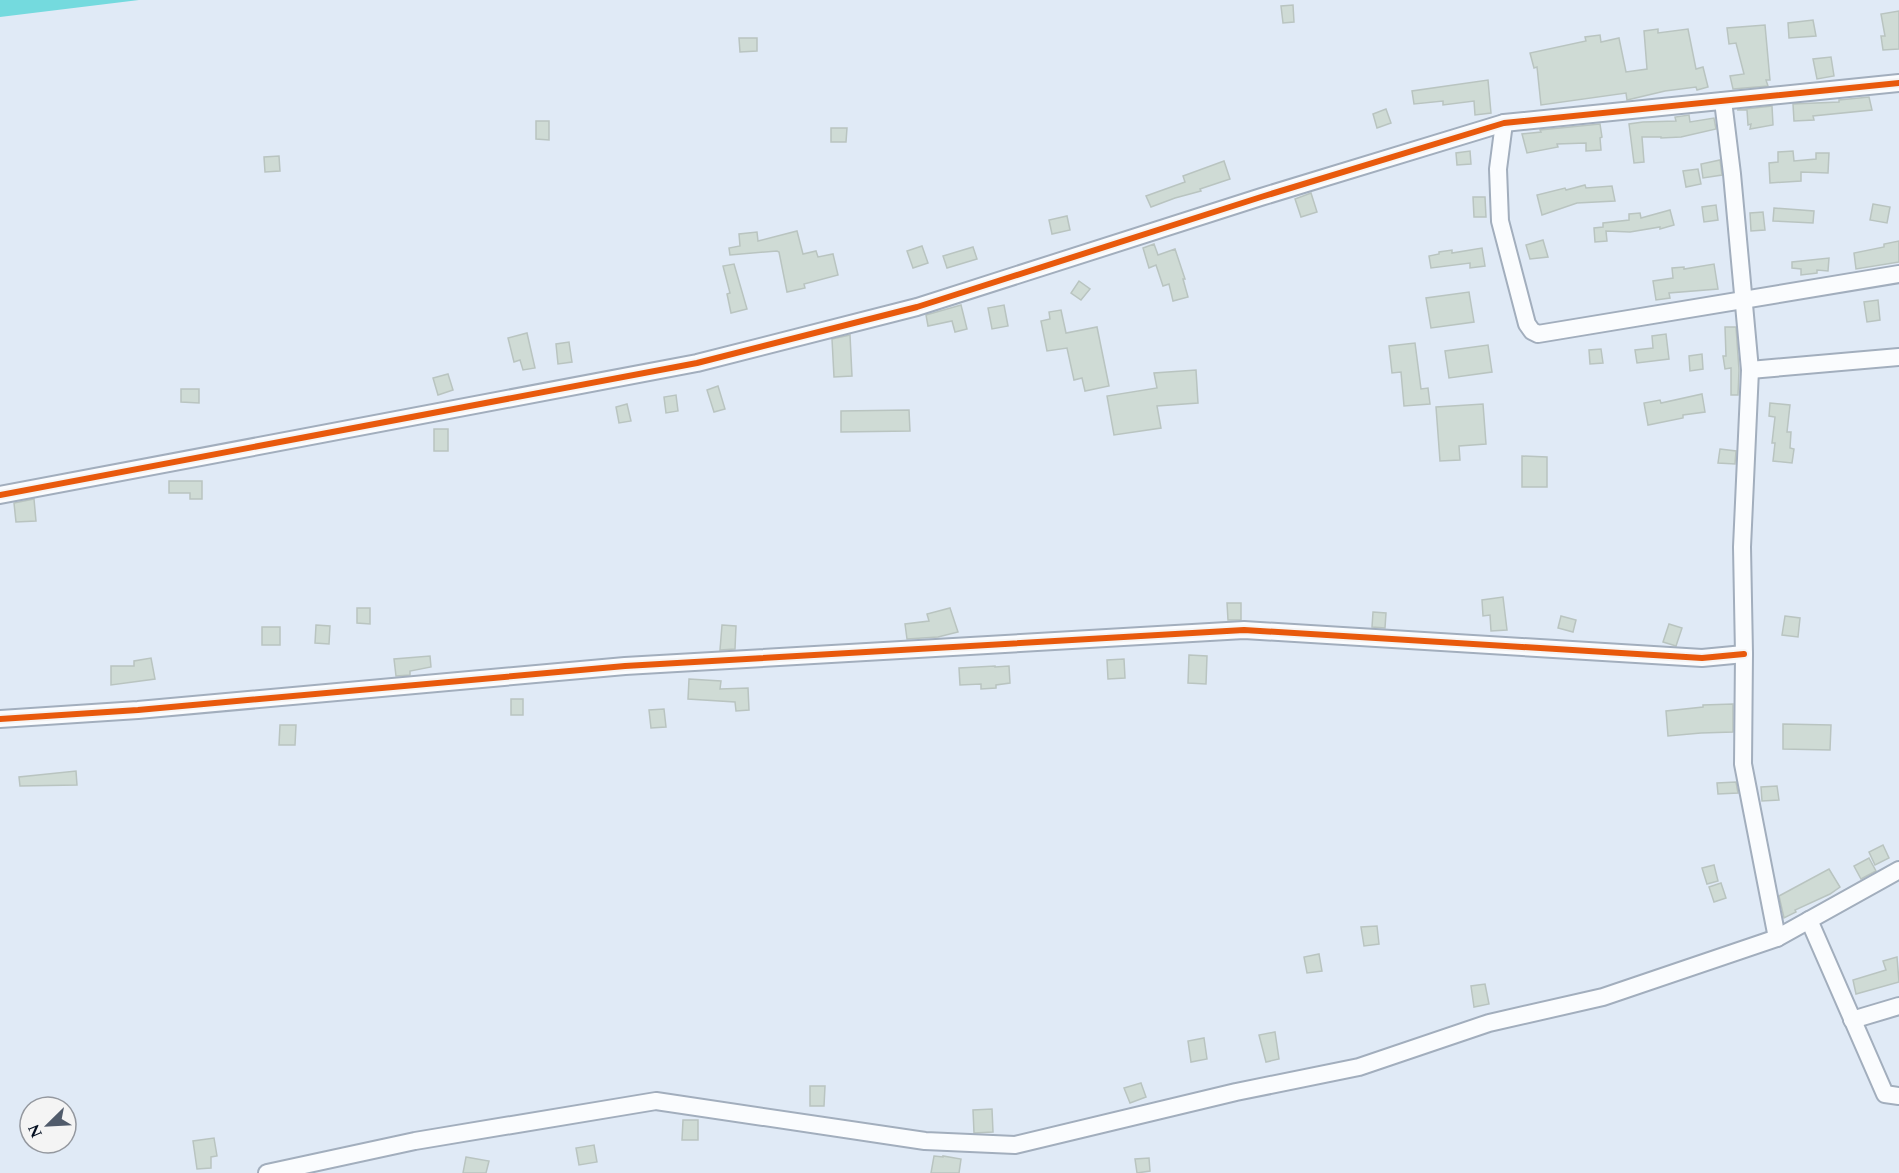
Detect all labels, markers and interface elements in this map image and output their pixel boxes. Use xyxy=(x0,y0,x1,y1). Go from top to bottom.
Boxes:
north arrow xyxy=(18,1095,78,1155)
text: N xyxy=(22,1120,49,1142)

